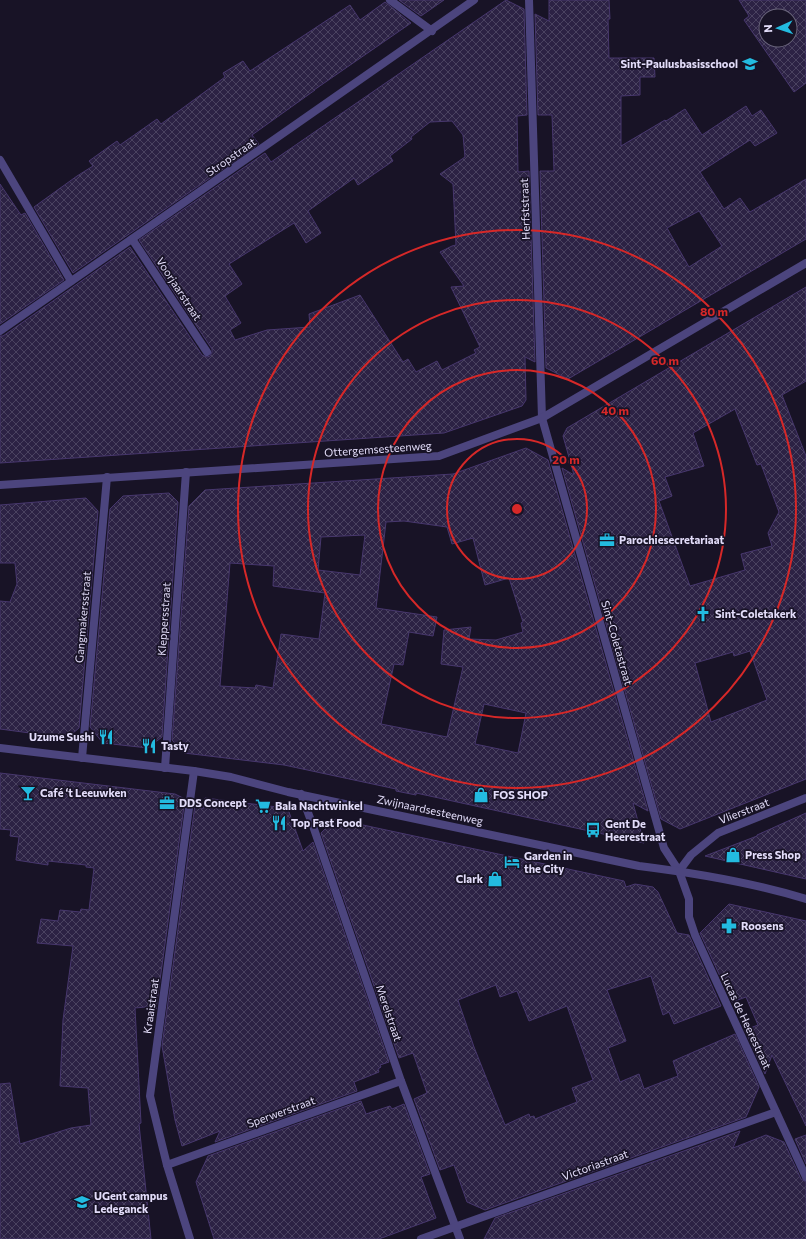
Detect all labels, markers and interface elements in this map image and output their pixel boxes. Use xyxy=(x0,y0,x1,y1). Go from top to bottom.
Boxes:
north arrow xyxy=(758,8,798,48)
text: N xyxy=(761,24,774,33)
school or university icon: Sint-Paulusbasisschool xyxy=(741,55,759,73)
place label: Sint-Paulusbasisschool xyxy=(620,57,738,70)
street label: Stropstraat xyxy=(203,134,259,178)
street label: Herfststraat xyxy=(517,177,532,240)
street label: Voorjaarstraat xyxy=(154,255,205,323)
text: 80 m xyxy=(700,304,728,318)
text: 60 m xyxy=(651,353,679,367)
text: 40 m xyxy=(601,403,629,417)
street label: Ottergemsesteenweg xyxy=(324,438,432,459)
text: 20 m xyxy=(552,452,580,466)
centre of rings xyxy=(510,502,524,516)
office icon: Parochiesecretariaat xyxy=(598,531,616,549)
place label: Parochiesecretariaat xyxy=(619,533,724,546)
street label: Gangmakersstraat xyxy=(72,570,93,663)
street label: Kleppersstraat xyxy=(154,581,173,656)
street label: Sint-Coletastraat xyxy=(599,599,636,687)
church icon: Sint-Coletakerk xyxy=(694,605,712,623)
place label: Sint-Coletakerk xyxy=(715,607,797,620)
restaurant icon: Uzume Sushi xyxy=(97,728,115,746)
place label: Uzume Sushi xyxy=(29,730,94,743)
restaurant icon: Tasty xyxy=(140,737,158,755)
place label: Tasty xyxy=(161,739,189,752)
bar icon: Café ‘t Leeuwken xyxy=(19,784,37,802)
place label: Café ‘t Leeuwken xyxy=(40,786,127,799)
shop icon: FOS SHOP xyxy=(472,786,490,804)
place label: FOS SHOP xyxy=(493,788,548,801)
street label: Zwijnaardsesteenweg xyxy=(376,792,484,827)
office icon: DDS Concept xyxy=(158,794,176,812)
street label: Vlierstraat xyxy=(717,795,771,826)
place label: DDS Concept xyxy=(179,796,247,809)
supermarket icon: Bala Nachtwinkel xyxy=(254,797,272,815)
place label: Bala Nachtwinkel xyxy=(275,799,363,812)
restaurant icon: Top Fast Food xyxy=(270,814,288,832)
place label: Top Fast Food xyxy=(291,816,362,829)
place label: Gent De Heerestraat xyxy=(605,817,666,843)
bus stop icon: Gent De Heerestraat xyxy=(584,821,602,839)
shop icon: Press Shop xyxy=(724,846,742,864)
place label: Press Shop xyxy=(745,848,801,861)
place label: Garden in the City xyxy=(524,849,572,875)
hotel icon: Garden in the City xyxy=(503,853,521,871)
shop icon: Clark xyxy=(486,870,504,888)
place label: Clark xyxy=(456,872,484,885)
pharmacy icon: Roosens xyxy=(720,917,738,935)
place label: Roosens xyxy=(741,919,784,932)
street label: Lucas de Heerestraat xyxy=(718,971,775,1071)
street label: Kraaistraat xyxy=(140,977,161,1034)
street label: Merelstraat xyxy=(374,983,405,1043)
street label: Sperwerstraat xyxy=(245,1093,317,1130)
street label: Victoriastraat xyxy=(560,1146,630,1183)
place label: UGent campus Ledeganck xyxy=(94,1189,168,1215)
school or university icon: UGent campus Ledeganck xyxy=(73,1193,91,1211)

